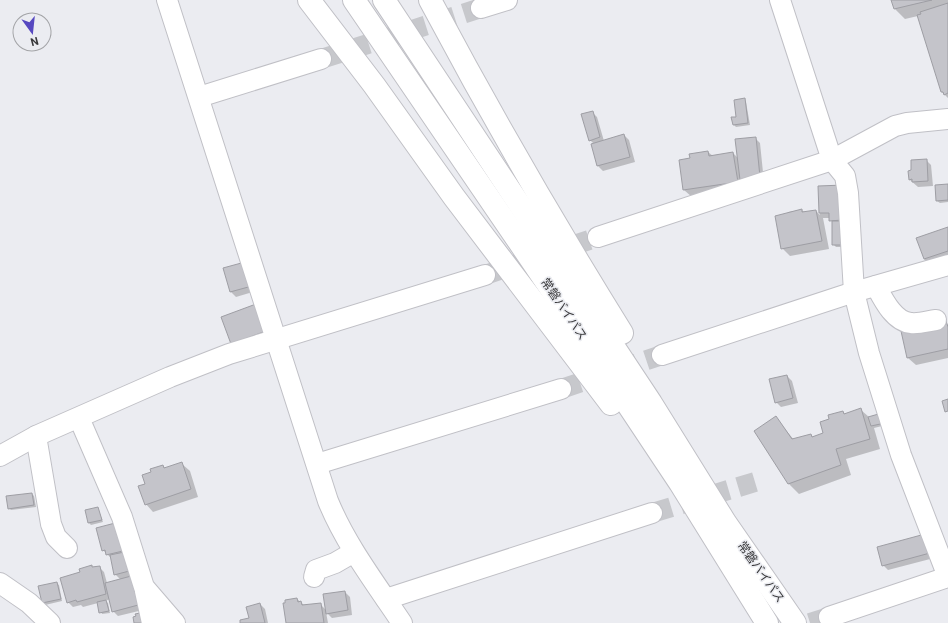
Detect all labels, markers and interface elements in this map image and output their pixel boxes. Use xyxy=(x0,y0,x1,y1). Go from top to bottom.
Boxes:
north arrow xyxy=(12,12,52,52)
text: N xyxy=(29,34,40,49)
street label: 常磐バイパス xyxy=(538,275,590,343)
street label: 常磐バイパス xyxy=(735,539,787,605)

